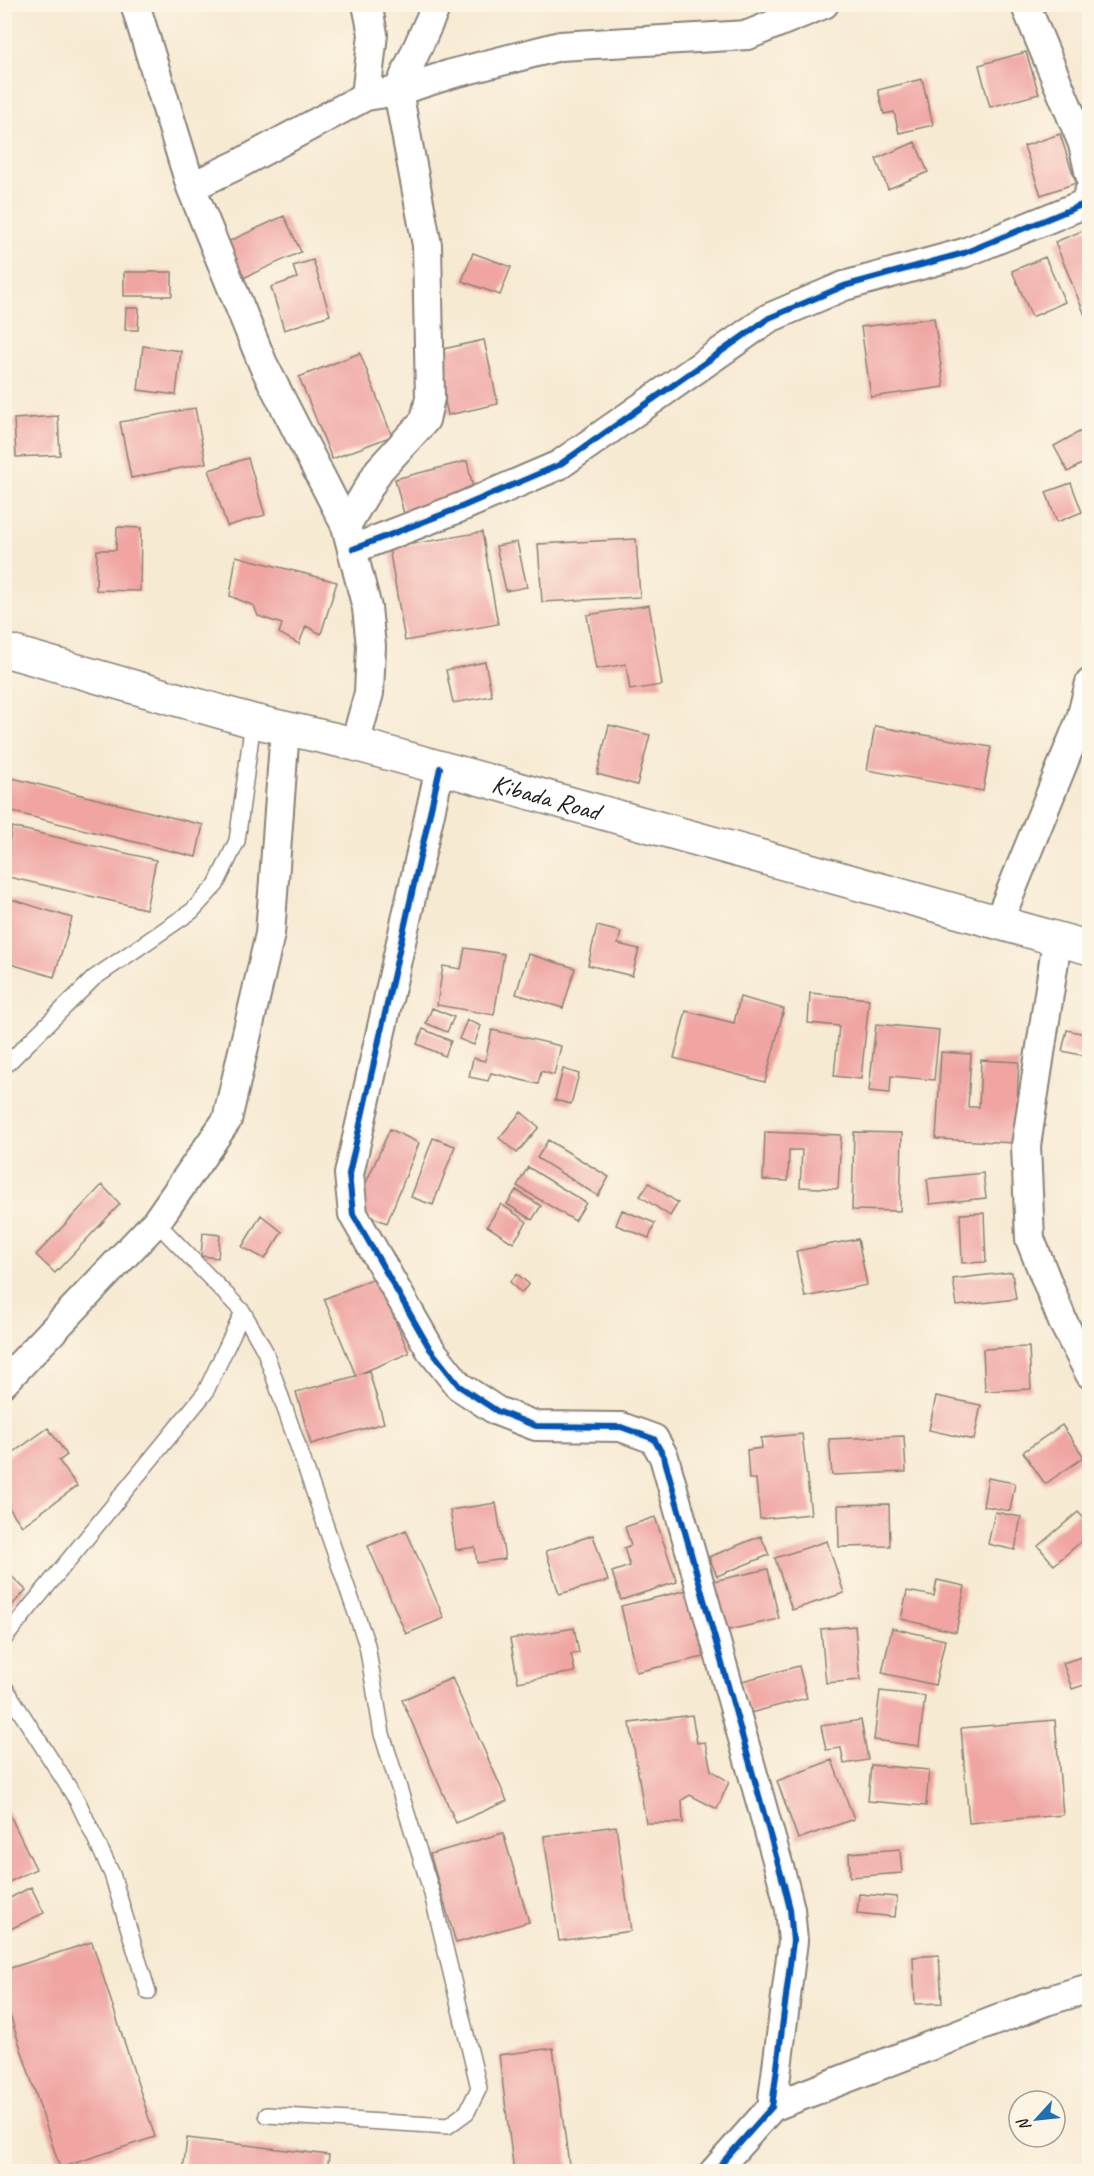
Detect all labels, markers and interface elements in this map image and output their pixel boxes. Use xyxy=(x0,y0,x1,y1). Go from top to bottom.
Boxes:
street label: Kibada Road xyxy=(488,767,607,829)
north arrow xyxy=(1007,2089,1067,2149)
text: N xyxy=(1012,2114,1036,2134)

